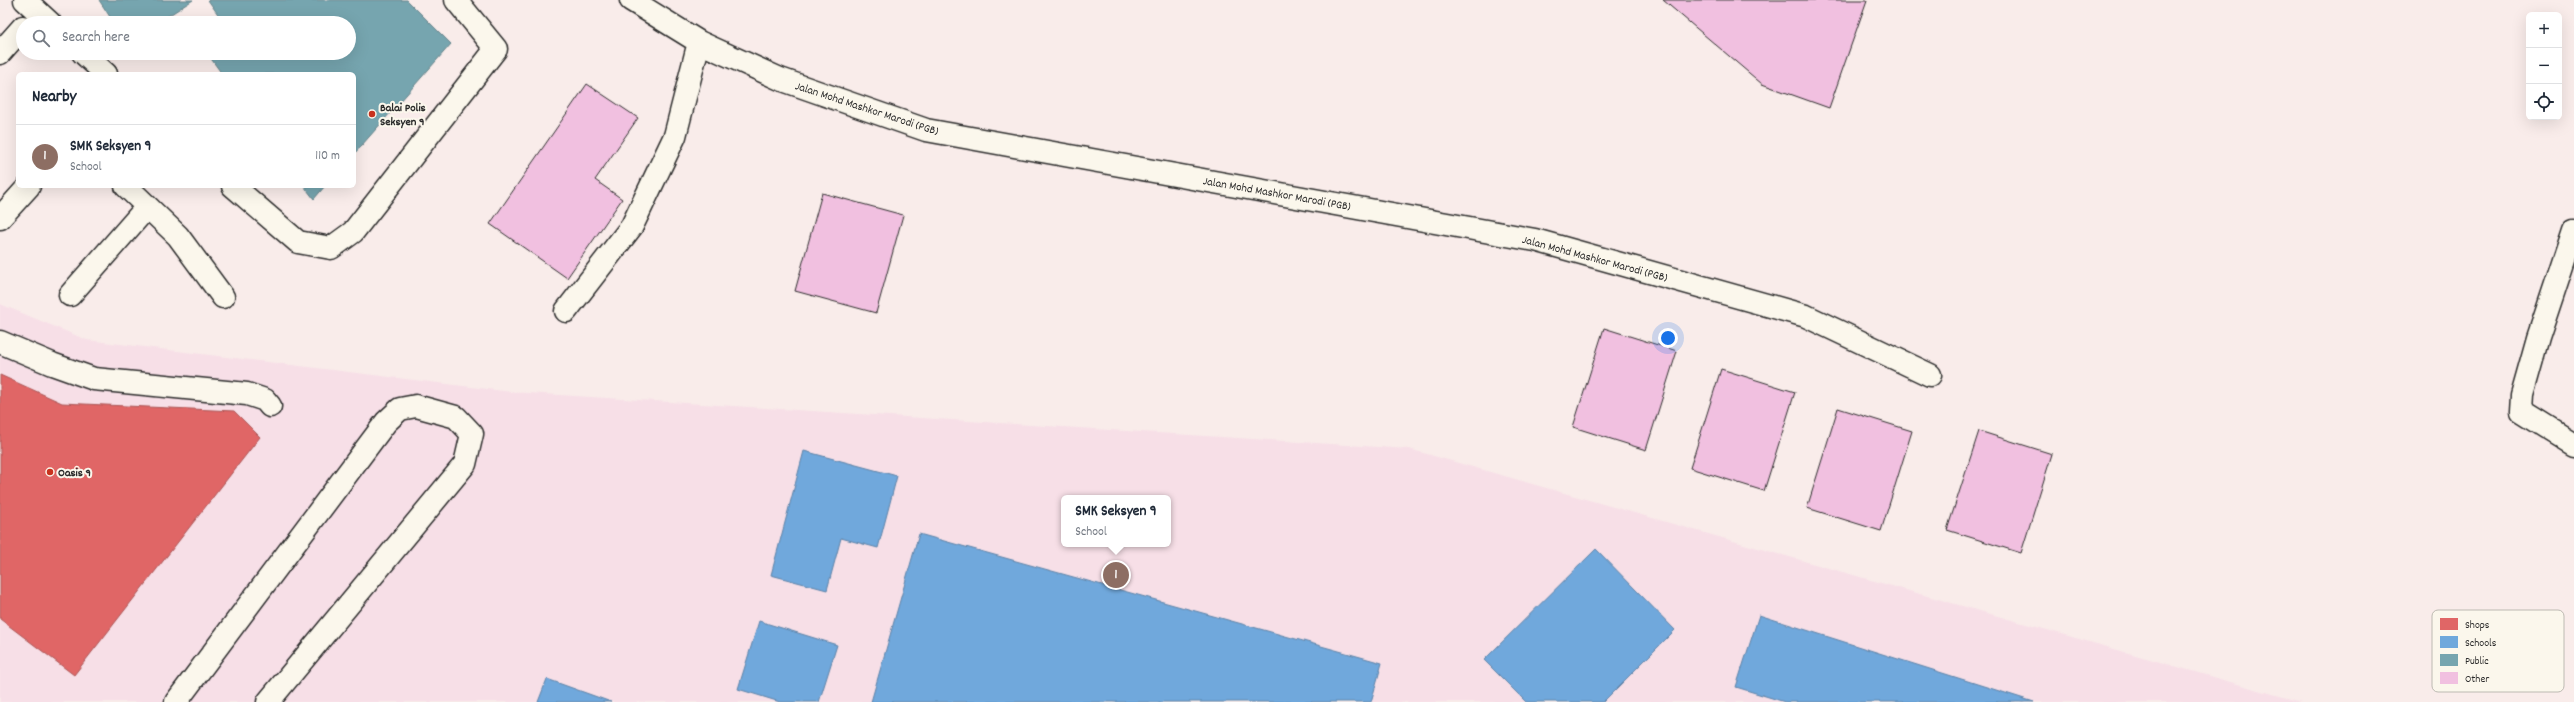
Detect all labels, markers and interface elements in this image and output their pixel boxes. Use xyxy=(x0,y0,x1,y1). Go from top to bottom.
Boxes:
map controls xyxy=(2526,12,2562,120)
button: + xyxy=(2526,12,2562,48)
search box xyxy=(16,16,356,60)
icon: search xyxy=(30,27,52,49)
text: Search here xyxy=(62,27,130,49)
button: − xyxy=(2526,48,2562,84)
street label: Jalan Mohd Mashkor Marodi (PGB) xyxy=(793,78,940,141)
button: locate xyxy=(2526,84,2562,120)
text: Nearby xyxy=(32,86,76,110)
place label: Balai Polis Seksyen 9 xyxy=(380,100,426,131)
marker: Balai Polis Seksyen 9 xyxy=(367,109,377,119)
text: SMK Seksyen 9 xyxy=(70,136,151,158)
text: 1 xyxy=(44,147,46,166)
text: 110 m xyxy=(315,147,340,166)
text: School xyxy=(70,158,102,177)
street label: Jalan Mohd Mashkor Marodi (PGB) xyxy=(1201,173,1352,216)
street label: Jalan Mohd Mashkor Marodi (PGB) xyxy=(1520,232,1669,287)
your location xyxy=(1658,328,1678,348)
place label: Oasis 9 xyxy=(58,465,91,482)
marker: Oasis 9 xyxy=(45,467,55,477)
popup xyxy=(1061,495,1171,547)
text: SMK Seksyen 9 xyxy=(1075,501,1157,523)
text: School xyxy=(1075,523,1107,542)
pin: 1 xyxy=(1103,560,1129,590)
legend xyxy=(2432,610,2564,692)
text: Shops xyxy=(2465,618,2490,634)
text: Schools xyxy=(2465,636,2497,652)
text: Public xyxy=(2465,654,2489,670)
text: Other xyxy=(2465,672,2490,688)

